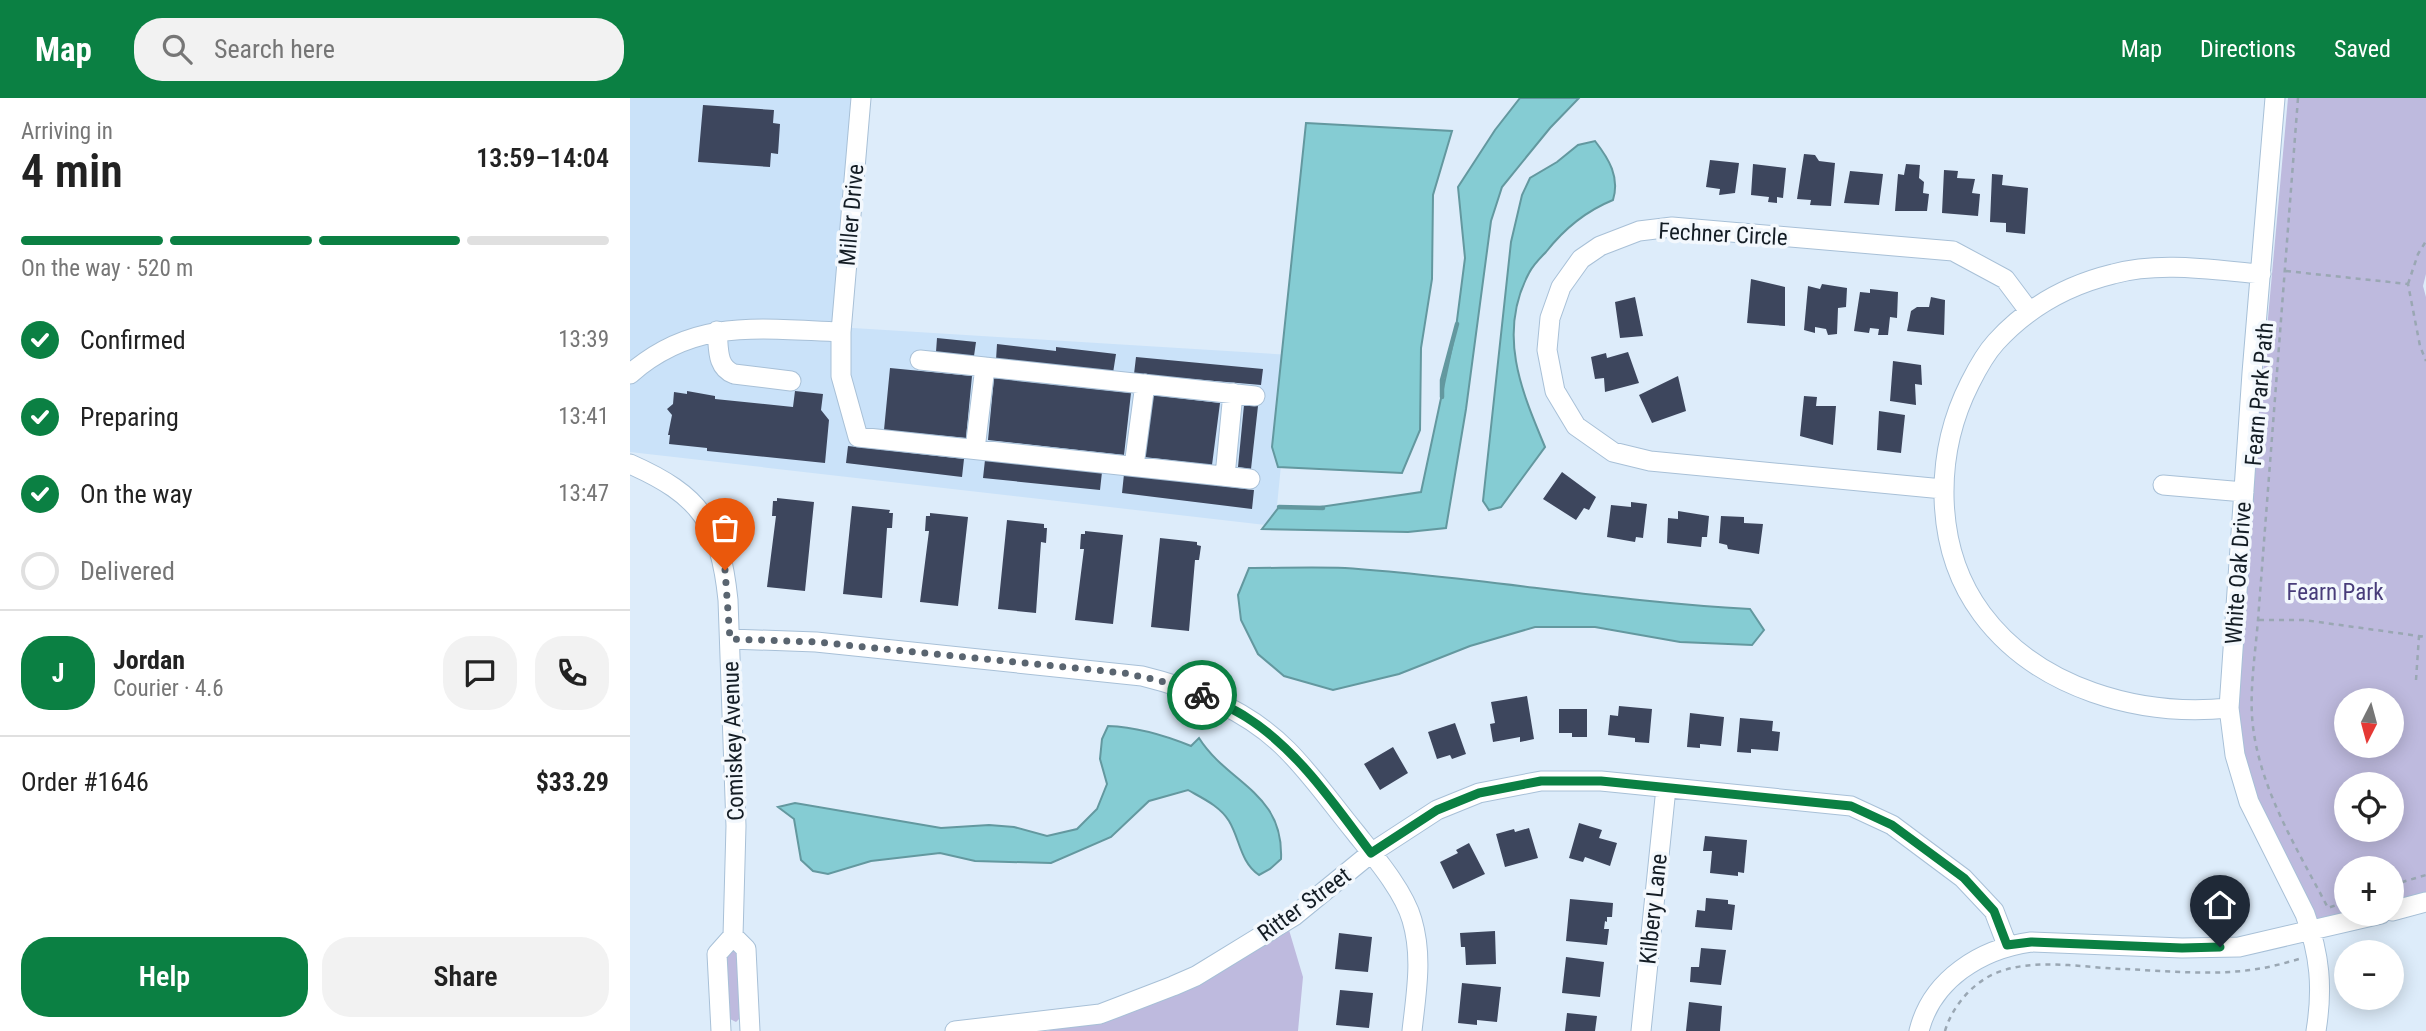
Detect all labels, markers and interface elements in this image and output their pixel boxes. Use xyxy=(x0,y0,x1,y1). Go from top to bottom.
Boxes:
search box xyxy=(134,18,624,81)
text: Map xyxy=(35,30,92,69)
icon: search xyxy=(158,30,196,68)
text: Search here xyxy=(214,34,335,64)
text: Map xyxy=(2121,35,2162,63)
text: Directions xyxy=(2200,35,2296,63)
text: Saved xyxy=(2334,35,2391,63)
text: Arriving in xyxy=(21,118,113,145)
text: 13:59–14:04 xyxy=(476,143,609,173)
text: 4 min xyxy=(21,144,123,198)
street label: Miller Drive xyxy=(834,163,869,267)
street label: Fechner Circle xyxy=(1658,218,1788,251)
text: On the way · 520 m xyxy=(21,255,193,282)
icon: check xyxy=(21,321,59,359)
street label: Fearn Park Path xyxy=(2240,321,2279,467)
text: Confirmed xyxy=(80,325,186,355)
text: 13:39 xyxy=(558,326,609,353)
icon: check xyxy=(21,398,59,436)
text: Preparing xyxy=(80,402,179,432)
text: 13:41 xyxy=(558,403,609,430)
icon: check xyxy=(21,475,59,513)
text: On the way xyxy=(80,479,193,509)
text: 13:47 xyxy=(558,480,609,507)
pin xyxy=(695,498,755,570)
street label: White Oak Drive xyxy=(2220,501,2257,645)
icon: bag xyxy=(706,509,744,547)
text: Delivered xyxy=(80,556,175,586)
park label: Fearn Park xyxy=(2286,579,2384,606)
button: chat xyxy=(443,636,517,710)
button: phone xyxy=(535,636,609,710)
text: Jordan xyxy=(113,645,185,675)
text: J xyxy=(52,658,64,688)
courier xyxy=(1167,660,1237,730)
street label: Comiskey Avenue xyxy=(717,661,750,821)
text: Courier · 4.6 xyxy=(113,675,224,702)
icon: bike xyxy=(1183,676,1221,714)
north arrow xyxy=(2334,688,2404,758)
map controls xyxy=(2334,688,2404,1010)
text: Order #1646 xyxy=(21,767,149,797)
text: $33.29 xyxy=(536,767,609,797)
button: locate xyxy=(2334,772,2404,842)
street label: Kilbery Lane xyxy=(1634,852,1673,966)
button: + xyxy=(2334,856,2404,926)
street label: Ritter Street xyxy=(1253,862,1356,947)
pin xyxy=(2190,875,2250,947)
icon: home xyxy=(2201,886,2239,924)
button: Help xyxy=(21,937,308,1017)
button: Share xyxy=(322,937,609,1017)
button: − xyxy=(2334,940,2404,1010)

